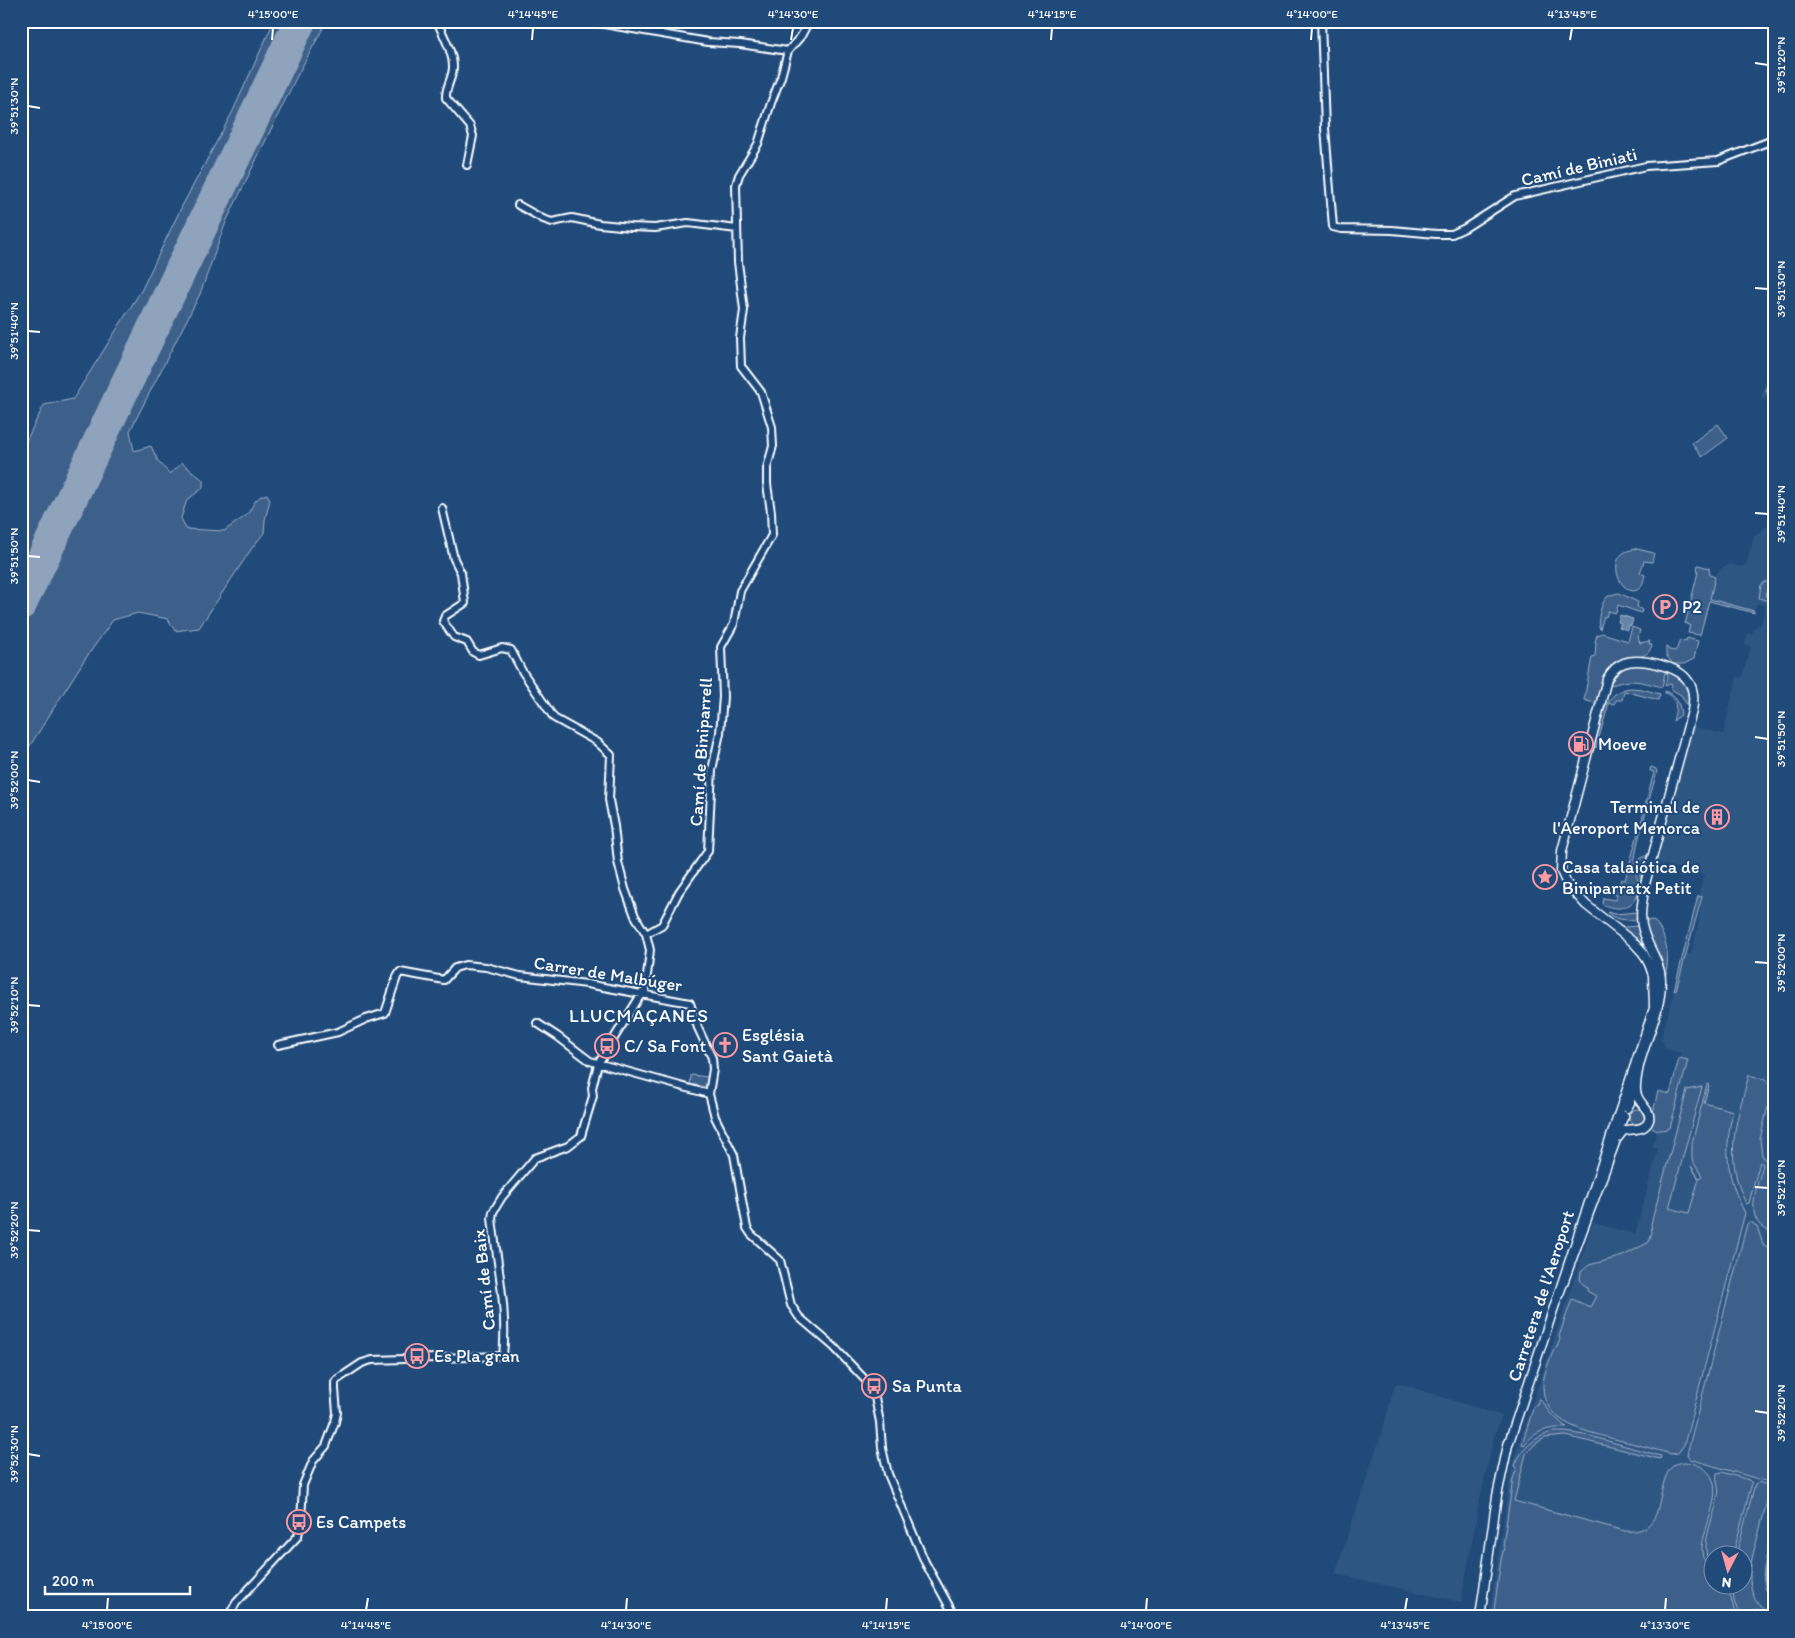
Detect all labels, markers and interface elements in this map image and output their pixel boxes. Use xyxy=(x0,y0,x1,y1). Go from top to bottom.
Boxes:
text: 4°15'00"E xyxy=(248,7,299,21)
text: 4°14'45"E xyxy=(508,7,559,21)
text: 4°14'30"E xyxy=(768,7,819,21)
text: 4°14'15"E xyxy=(1028,7,1077,21)
text: 4°14'00"E xyxy=(1286,7,1338,21)
text: 4°13'45"E xyxy=(1547,7,1597,21)
text: 39°51'20"N xyxy=(1774,37,1788,93)
text: 39°51'30"N xyxy=(7,78,21,134)
street label: Camí de Biniati xyxy=(1519,143,1639,191)
text: 39°51'30"N xyxy=(1774,261,1788,317)
text: 39°51'40"N xyxy=(7,302,21,360)
text: 39°51'40"N xyxy=(1774,485,1788,543)
text: 39°51'50"N xyxy=(7,528,21,584)
parking icon: P2 xyxy=(1652,594,1678,620)
place label: P2 xyxy=(1682,596,1702,618)
street label: Camí de Biniparrell xyxy=(685,677,717,827)
text: 39°51'50"N xyxy=(1774,711,1788,767)
fuel station icon: Moeve xyxy=(1568,731,1594,757)
place label: Moeve xyxy=(1598,733,1647,755)
text: 39°52'00"N xyxy=(7,751,21,809)
place label: Terminal de l'Aeroport Menorca xyxy=(1552,796,1701,839)
building icon: Terminal de l'Aeroport Menorca xyxy=(1704,804,1730,830)
place label: Casa talaiótica de Biniparratx Petit xyxy=(1562,856,1699,899)
place icon: Casa talaiótica de Biniparratx Petit xyxy=(1532,864,1558,890)
text: 39°52'00"N xyxy=(1774,934,1788,992)
street label: Carrer de Malbúger xyxy=(532,951,684,997)
text: 39°52'10"N xyxy=(7,977,21,1033)
district label: LLUCMAÇANES xyxy=(569,1004,709,1027)
place label: Església Sant Gaietà xyxy=(742,1024,834,1067)
church icon: Església Sant Gaietà xyxy=(712,1032,738,1058)
bus stop icon: C/ Sa Font xyxy=(594,1033,620,1059)
place label: C/ Sa Font xyxy=(624,1035,706,1057)
text: 39°52'10"N xyxy=(1774,1160,1788,1216)
text: 39°52'20"N xyxy=(7,1201,21,1259)
street label: Carretera de l'Aeroport xyxy=(1503,1207,1579,1384)
street label: Camí de Baix xyxy=(468,1228,500,1332)
bus stop icon: Es Pla gran xyxy=(404,1343,430,1369)
place label: Es Pla gran xyxy=(434,1345,520,1367)
bus stop icon: Sa Punta xyxy=(861,1373,887,1399)
place label: Sa Punta xyxy=(892,1375,963,1397)
text: 39°52'20"N xyxy=(1774,1384,1788,1442)
text: 39°52'30"N xyxy=(7,1425,21,1483)
bus stop icon: Es Campets xyxy=(286,1509,312,1535)
place label: Es Campets xyxy=(316,1511,406,1533)
north arrow xyxy=(1702,1546,1752,1596)
scale bar xyxy=(45,1563,190,1595)
text: 200 m xyxy=(52,1572,95,1590)
text: N xyxy=(1721,1573,1732,1591)
text: 4°15'00"E xyxy=(82,1618,133,1632)
text: 4°14'45"E xyxy=(341,1618,392,1632)
text: 4°14'30"E xyxy=(601,1618,652,1632)
text: 4°14'15"E xyxy=(862,1618,911,1632)
text: 4°14'00"E xyxy=(1120,1618,1172,1632)
text: 4°13'45"E xyxy=(1380,1618,1430,1632)
text: 4°13'30"E xyxy=(1640,1618,1690,1632)

